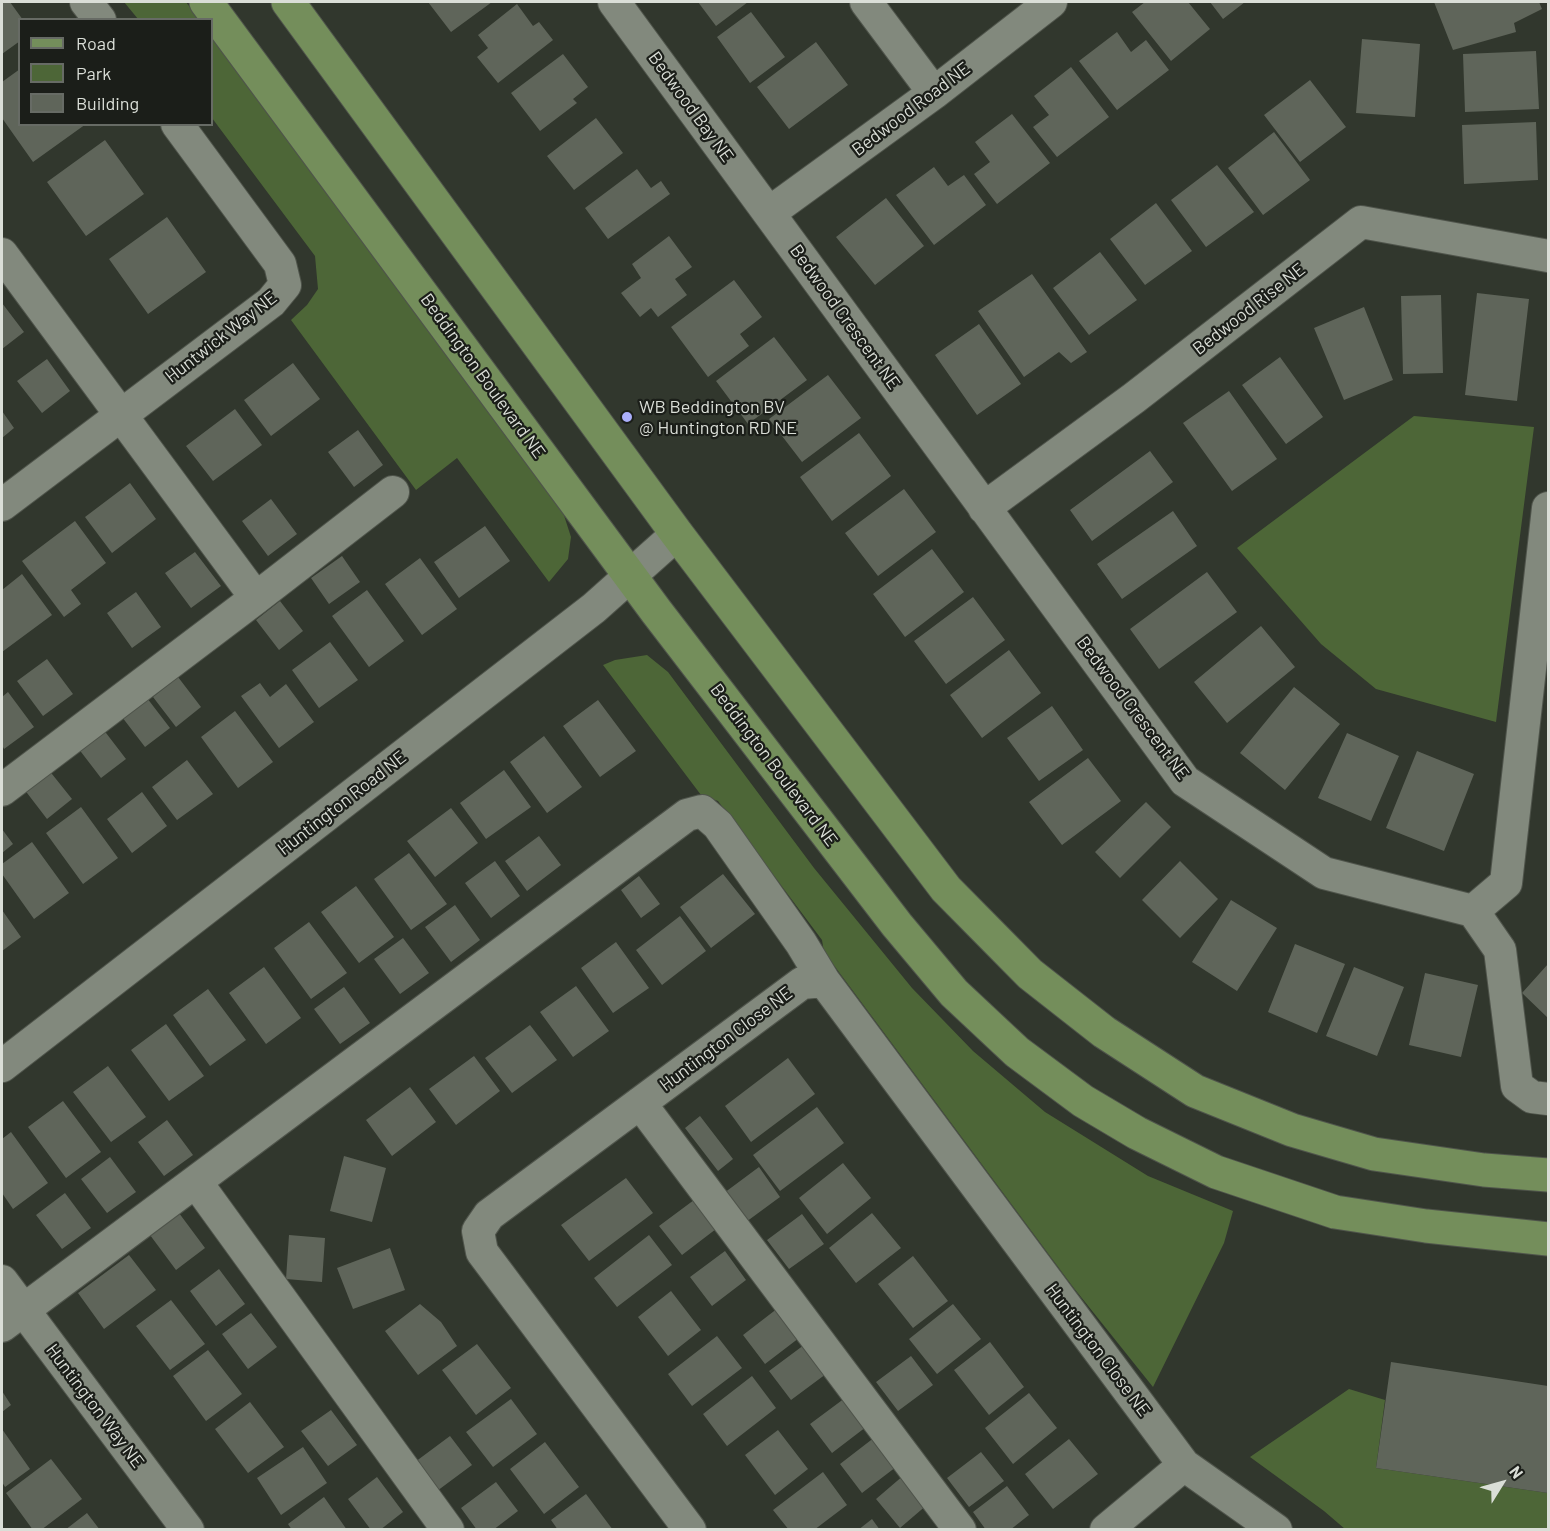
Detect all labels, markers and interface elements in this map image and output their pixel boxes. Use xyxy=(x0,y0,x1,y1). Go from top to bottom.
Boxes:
legend xyxy=(18,18,213,126)
text: Road xyxy=(76,32,116,54)
street label: Bedwood Bay NE xyxy=(644,47,738,167)
street label: Bedwood Road NE xyxy=(848,57,974,161)
text: Park xyxy=(76,62,111,84)
text: Building xyxy=(76,92,139,114)
street label: Bedwood Crescent NE xyxy=(785,240,905,394)
street label: Bedwood Rise NE xyxy=(1188,258,1310,360)
street label: Huntwick Way NE xyxy=(161,287,281,387)
street label: Beddington Boulevard NE xyxy=(416,289,550,463)
place label: WB Beddington BV @ Huntington RD NE xyxy=(639,396,797,438)
marker: WB Beddington BV @ Huntington RD NE xyxy=(620,410,634,424)
street label: Bedwood Crescent NE xyxy=(1072,632,1194,784)
street label: Beddington Boulevard NE xyxy=(706,679,842,851)
street label: Huntington Road NE xyxy=(273,746,411,860)
street label: Huntington Close NE xyxy=(655,982,797,1096)
street label: Huntington Close NE xyxy=(1041,1279,1155,1421)
street label: Huntington Way NE xyxy=(41,1340,149,1472)
north arrow xyxy=(1472,1453,1532,1513)
text: N xyxy=(1506,1462,1528,1482)

